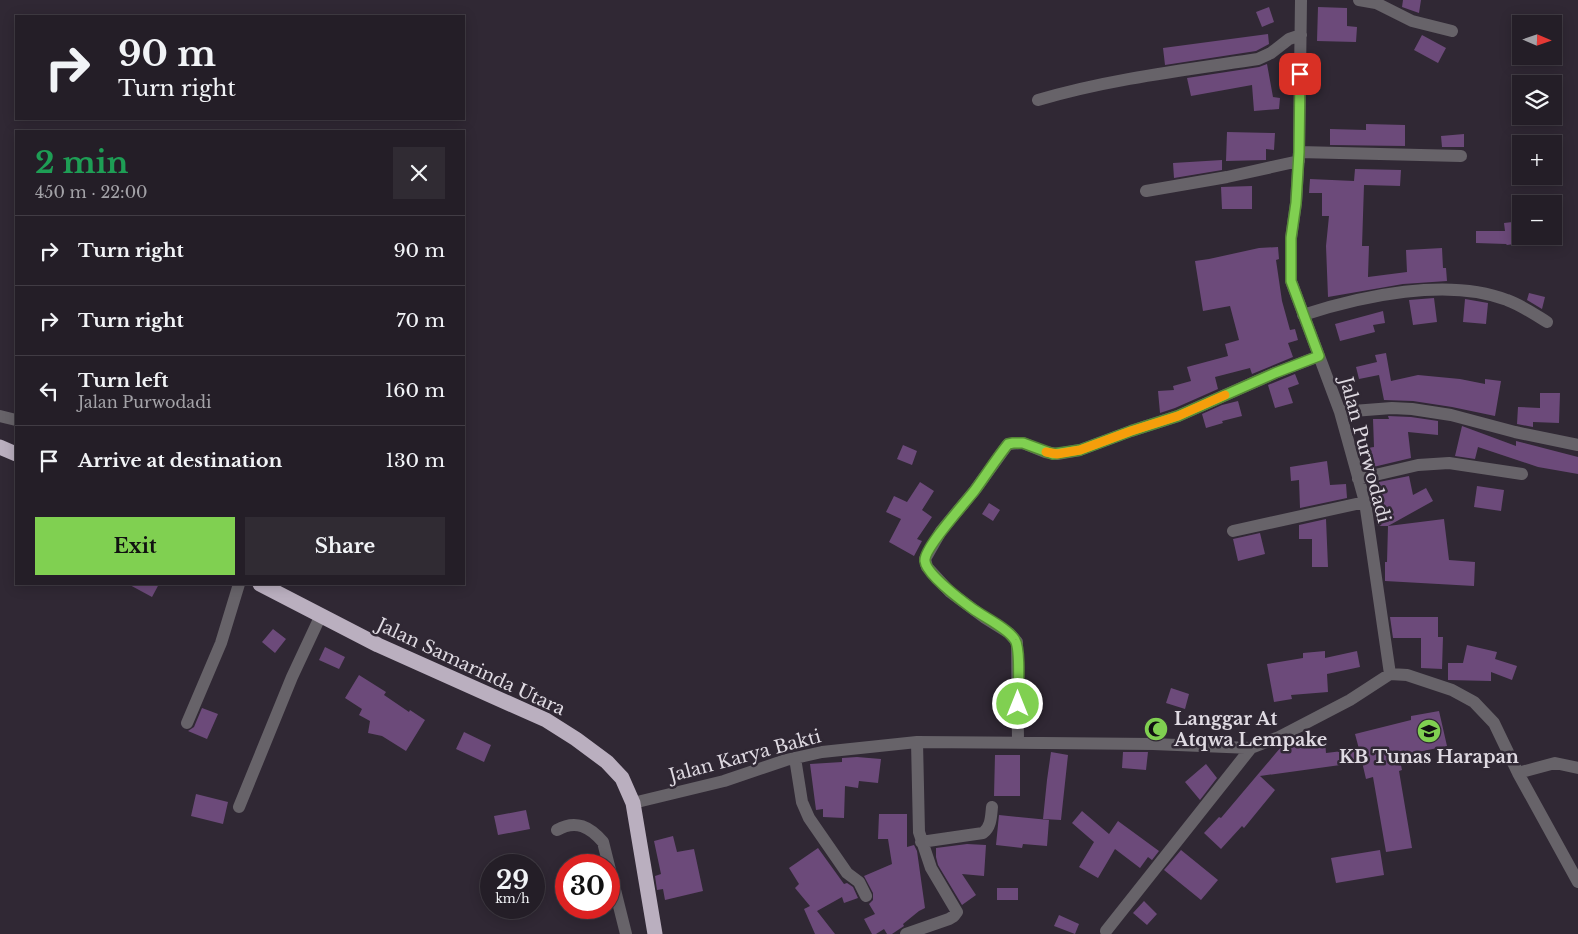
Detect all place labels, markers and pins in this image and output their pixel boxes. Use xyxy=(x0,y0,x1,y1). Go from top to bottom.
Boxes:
pin xyxy=(1279,53,1321,95)
place label: Langgar At Atqwa Lempake xyxy=(1173,708,1327,751)
mosque icon: Langgar At Atqwa Lempake xyxy=(1143,716,1169,742)
school or university icon: KB Tunas Harapan xyxy=(1416,718,1442,744)
place label: KB Tunas Harapan xyxy=(1339,746,1519,768)

